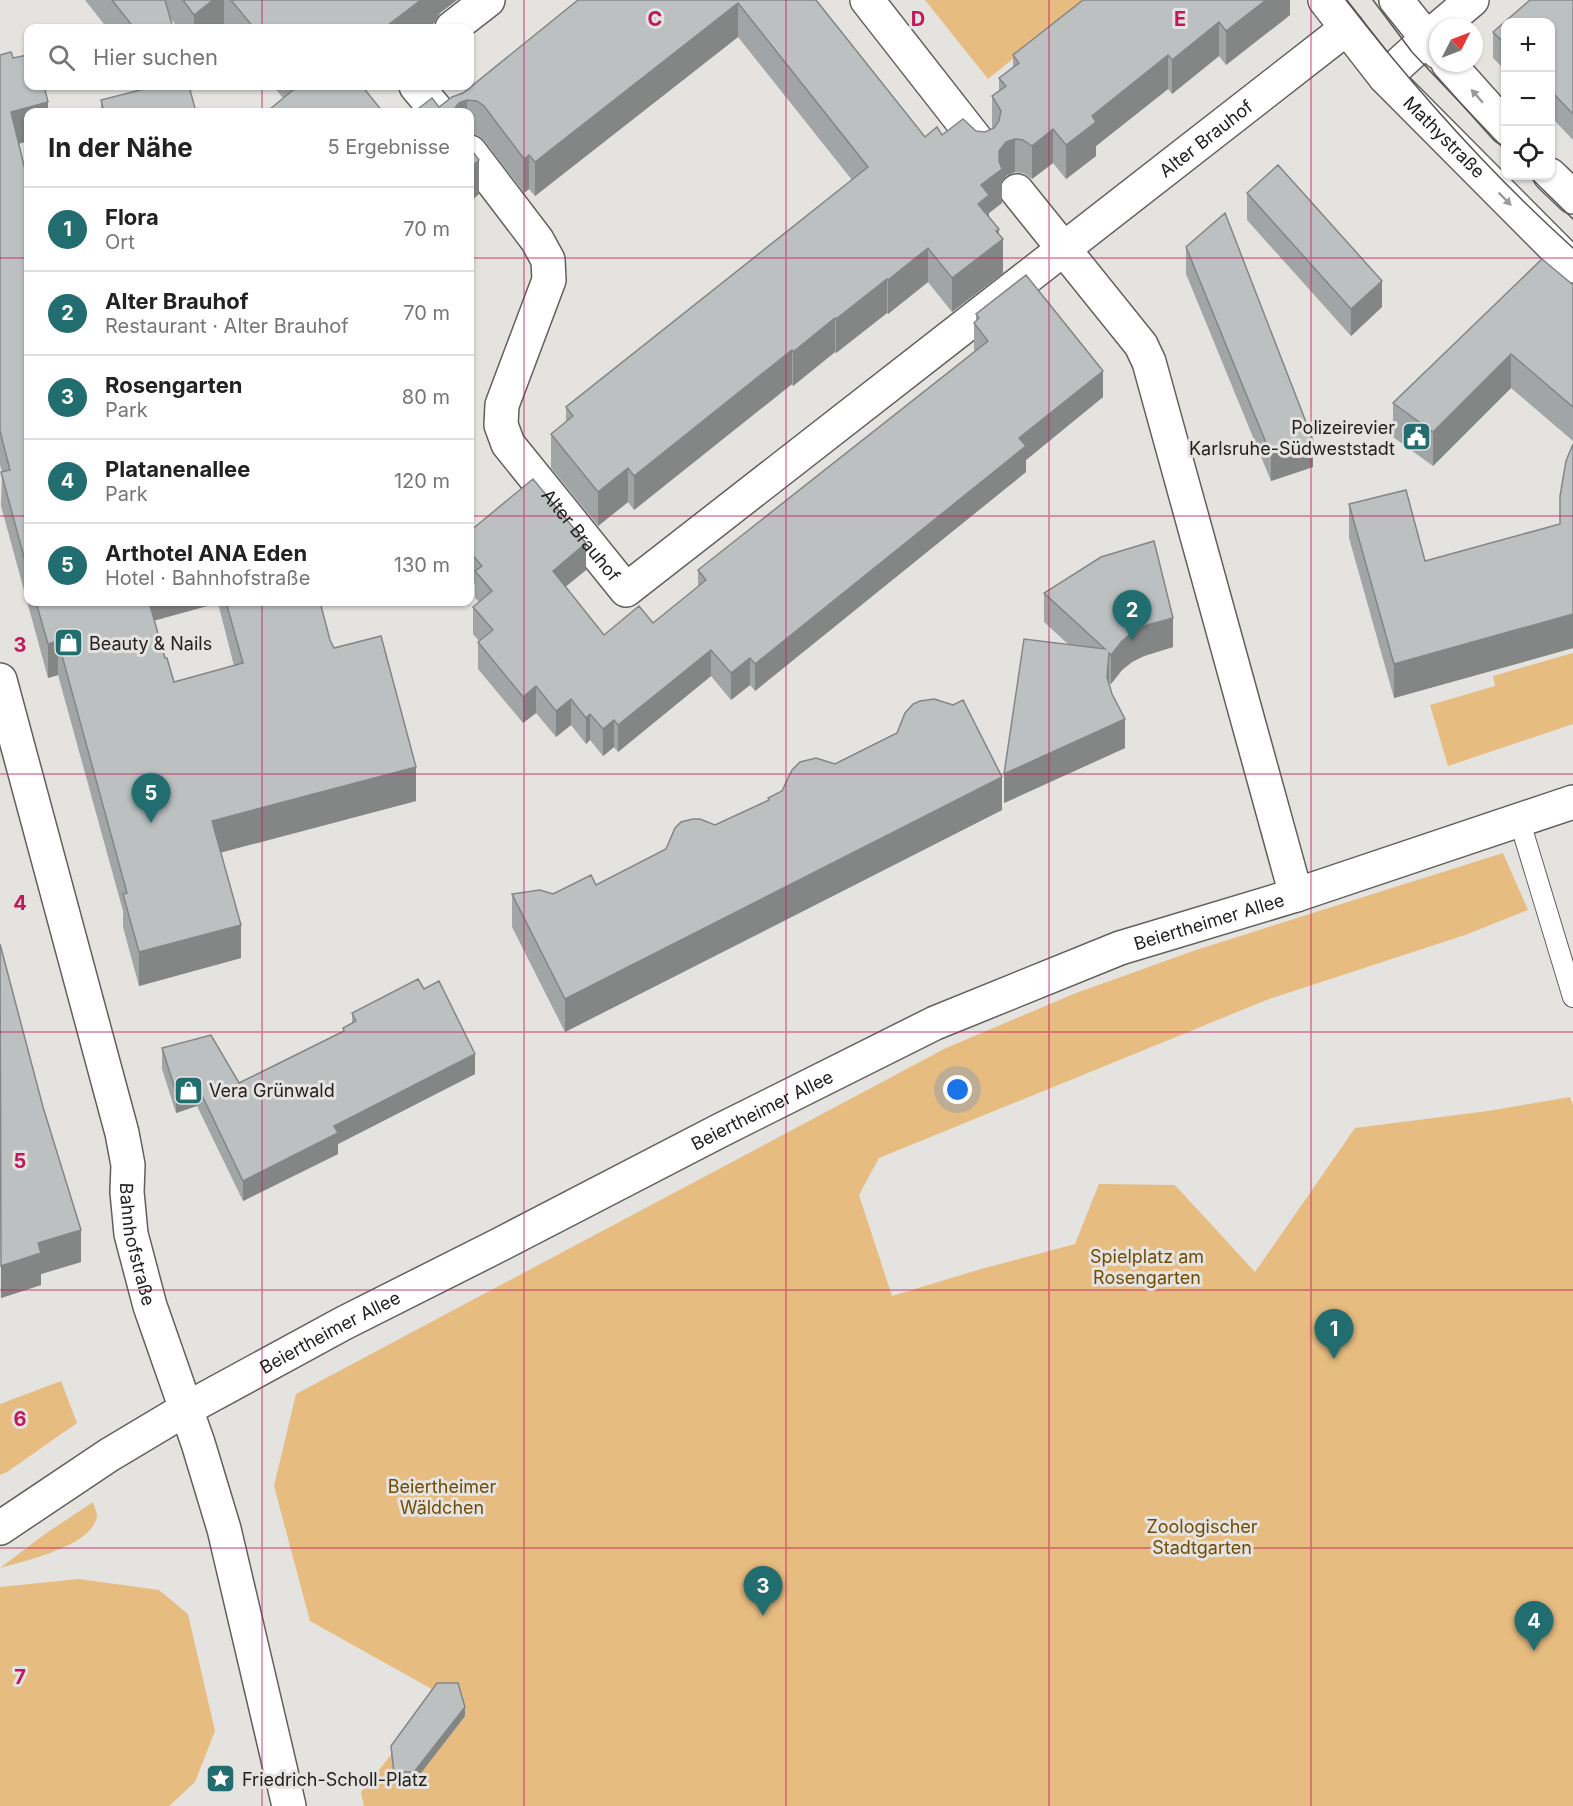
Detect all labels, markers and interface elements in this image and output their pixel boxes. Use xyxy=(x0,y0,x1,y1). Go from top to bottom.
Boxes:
text: C xyxy=(648,7,662,31)
text: D xyxy=(911,7,925,31)
text: E xyxy=(1174,7,1186,31)
north arrow xyxy=(1429,18,1483,72)
map controls xyxy=(1501,18,1555,180)
button: + xyxy=(1501,18,1555,72)
search box xyxy=(24,24,474,90)
icon: search xyxy=(45,41,78,74)
text: Hier suchen xyxy=(93,44,218,70)
button: − xyxy=(1501,72,1555,126)
one-way arrow xyxy=(1471,89,1484,104)
street label: Mathystraße xyxy=(1399,92,1490,182)
street label: Alter Brauhof xyxy=(1155,95,1257,181)
button: locate xyxy=(1501,126,1555,180)
text: In der Nähe xyxy=(48,132,193,163)
text: 5 Ergebnisse xyxy=(327,135,450,159)
one-way arrow xyxy=(1498,192,1512,207)
text: Flora xyxy=(105,204,159,230)
text: 1 xyxy=(63,217,72,241)
text: 70 m xyxy=(403,217,450,241)
text: Ort xyxy=(105,230,135,254)
text: Alter Brauhof xyxy=(105,288,248,314)
text: 2 xyxy=(61,301,74,325)
text: 70 m xyxy=(403,301,450,325)
text: Restaurant · Alter Brauhof xyxy=(105,314,349,338)
text: Rosengarten xyxy=(105,372,243,398)
text: 3 xyxy=(61,385,74,409)
text: 80 m xyxy=(402,385,450,409)
text: Park xyxy=(105,398,148,422)
place label: Polizeirevier Karlsruhe-Südweststadt xyxy=(1189,417,1395,459)
public building icon: Polizeirevier Karlsruhe-Südweststadt xyxy=(1400,421,1432,453)
text: Platanenallee xyxy=(105,456,250,482)
text: 4 xyxy=(61,469,74,493)
text: 120 m xyxy=(394,469,450,493)
text: Park xyxy=(105,482,148,506)
street label: Alter Brauhof xyxy=(538,484,625,585)
text: Arthotel ANA Eden xyxy=(105,540,307,566)
text: 5 xyxy=(61,553,74,577)
text: 130 m xyxy=(394,553,450,577)
text: Hotel · Bahnhofstraße xyxy=(105,566,310,590)
pin: 2 xyxy=(1112,590,1152,640)
shop icon: Beauty & Nails xyxy=(52,627,84,659)
text: 3 xyxy=(14,633,26,657)
place label: Beauty & Nails xyxy=(89,633,212,654)
pin: 5 xyxy=(132,774,170,823)
street label: Beiertheimer Allee xyxy=(1131,889,1287,954)
text: 4 xyxy=(13,891,27,915)
street label: Beiertheimer Allee xyxy=(688,1065,836,1154)
shop icon: Vera Grünwald xyxy=(172,1074,204,1106)
your location xyxy=(943,1075,972,1104)
place label: Vera Grünwald xyxy=(209,1080,335,1101)
text: 5 xyxy=(14,1149,26,1173)
street label: Bahnhofstraße xyxy=(116,1183,160,1308)
park label: Spielplatz am Rosengarten xyxy=(1090,1246,1204,1288)
street label: Beiertheimer Allee xyxy=(256,1286,403,1377)
pin: 1 xyxy=(1314,1310,1354,1359)
text: 6 xyxy=(14,1407,27,1431)
park label: Beiertheimer Wäldchen xyxy=(388,1476,497,1518)
park label: Zoologischer Stadtgarten xyxy=(1146,1516,1258,1558)
pin: 3 xyxy=(744,1566,783,1616)
pin: 4 xyxy=(1514,1602,1553,1651)
text: 7 xyxy=(14,1665,26,1689)
place icon: Friedrich-Scholl-Platz xyxy=(205,1763,237,1795)
place label: Friedrich-Scholl-Platz xyxy=(242,1769,428,1790)

